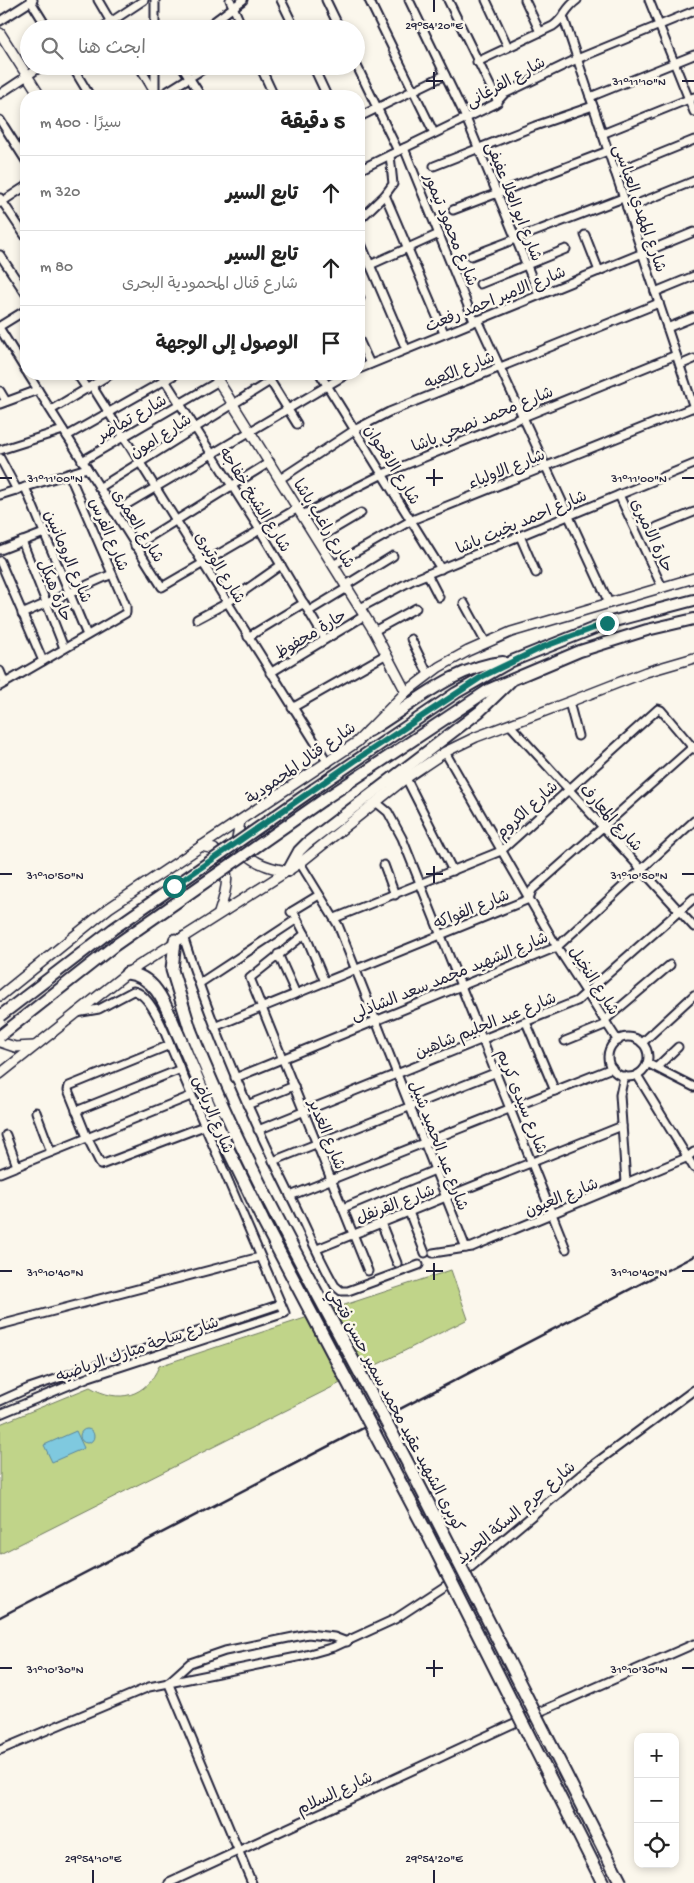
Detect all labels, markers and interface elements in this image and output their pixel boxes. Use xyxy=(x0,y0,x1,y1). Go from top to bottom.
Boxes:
search box xyxy=(20,20,365,75)
text: 29°54'20"E xyxy=(405,20,463,34)
icon: search xyxy=(38,34,66,62)
text: ابحث هنا xyxy=(78,38,146,61)
street label: شارع الفرغانى xyxy=(464,54,550,114)
text: 31°11'10"N xyxy=(611,76,666,90)
text: 5 دقيقة xyxy=(281,112,345,137)
text: سيرًا · 400 m xyxy=(40,115,121,134)
street label: شارع ابو العلا عفيفى xyxy=(479,140,544,265)
street label: شارع المهدي العباسى xyxy=(607,143,668,276)
street label: شارع محمود تيمور xyxy=(417,170,480,290)
icon: ahead xyxy=(317,179,345,207)
text: 320 m xyxy=(40,184,80,203)
text: تابع السير xyxy=(226,184,298,207)
text: تابع السير xyxy=(226,245,298,268)
icon: ahead xyxy=(317,254,345,282)
text: 80 m xyxy=(40,259,73,278)
street label: شارع الامير احمد رفعت xyxy=(423,264,569,338)
text: شارع قنال المحمودية البحرى xyxy=(122,276,298,295)
icon: arrive xyxy=(317,329,345,357)
text: الوصول إلى الوجهة xyxy=(155,334,298,357)
street label: شارع الكعبه xyxy=(422,350,498,395)
street label: شارع محمد نصحي باشا xyxy=(410,384,558,460)
street label: شارع تماضر xyxy=(93,392,171,449)
street label: شارع امون xyxy=(128,412,196,464)
street label: شارع الاقحوان xyxy=(358,422,422,509)
street label: شارع الشيخ خفاجه xyxy=(213,445,293,557)
street label: شارع الاولياء xyxy=(466,447,549,495)
text: 31°11'00"N xyxy=(26,473,83,487)
text: 31°11'00"N xyxy=(610,473,667,487)
street label: شارع راغب باشا xyxy=(287,477,357,573)
street label: شارع العمرى xyxy=(106,487,166,567)
street label: شارع احمد بخيت باشا xyxy=(454,488,591,560)
street label: شارع الفرس xyxy=(83,496,131,575)
street label: حارة الاميرى xyxy=(624,497,675,576)
street label: شارع الرومانيين xyxy=(38,508,94,607)
street label: شارع الوتيرى xyxy=(188,529,248,608)
street label: حارة هيكل xyxy=(32,557,74,625)
street label: حارة محفوظ xyxy=(273,607,351,665)
route end xyxy=(596,612,619,635)
street label: شارع قنال المحمودية xyxy=(243,719,361,810)
street label: شارع الكروم xyxy=(493,779,563,845)
street label: شارع المعارف xyxy=(574,782,645,857)
text: 31°10'50"N xyxy=(25,870,84,884)
text: 31°10'50"N xyxy=(609,870,668,884)
route start xyxy=(163,875,186,898)
street label: شارع الفواكه xyxy=(431,887,513,935)
street label: شارع الشهيد محمد سعد الشاذلى xyxy=(349,930,552,1027)
street label: شارع النخيل xyxy=(563,944,621,1020)
street label: شارع عبد الحليم شاهين xyxy=(413,990,560,1064)
street label: شارع سيدى كريم xyxy=(490,1047,549,1157)
street label: شارع الرياض xyxy=(186,1074,236,1157)
street label: شارع عبد الحميد شبل xyxy=(403,1078,470,1214)
street label: شارع الغدير xyxy=(301,1096,347,1173)
street label: شارع العيون xyxy=(523,1176,602,1223)
street label: شارع القرنفل xyxy=(354,1182,438,1230)
text: 31°10'40"N xyxy=(26,1267,83,1281)
text: 31°10'40"N xyxy=(610,1267,667,1281)
street label: كوبرى الشهيد عقيد محمد سمير حسن فتحي xyxy=(320,1286,467,1537)
street label: شارع ساحة مبارك الرياضيه xyxy=(54,1314,222,1388)
street label: شارع حرم السكة الحديد xyxy=(453,1458,581,1570)
text: 31°10'30"N xyxy=(25,1664,84,1678)
text: 31°10'30"N xyxy=(609,1664,668,1678)
map controls xyxy=(634,1733,679,1868)
button: + xyxy=(634,1733,679,1778)
street label: شارع السلام xyxy=(295,1769,376,1821)
button: − xyxy=(634,1778,679,1823)
button: locate xyxy=(634,1823,679,1868)
text: 29°54'10"E xyxy=(65,1853,122,1867)
text: 29°54'20"E xyxy=(405,1853,463,1867)

